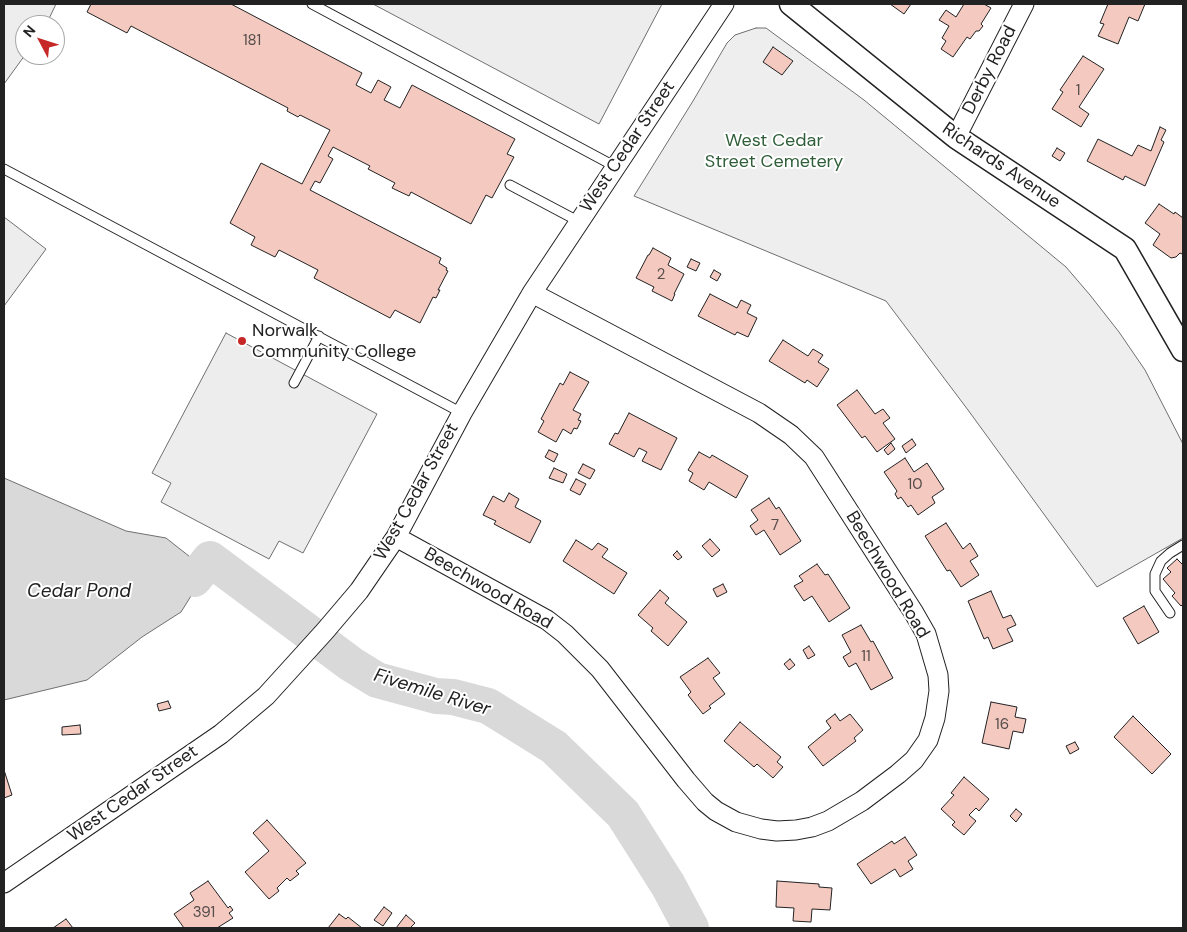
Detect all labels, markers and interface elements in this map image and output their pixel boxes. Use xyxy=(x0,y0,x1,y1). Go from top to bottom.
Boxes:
north arrow xyxy=(15,15,65,65)
text: N xyxy=(19,21,39,41)
street label: Derby Road xyxy=(958,22,1022,118)
house number: 181 xyxy=(243,32,261,50)
street label: West Cedar Street xyxy=(576,77,680,217)
house number: 1 xyxy=(1076,82,1080,100)
street label: Richards Avenue xyxy=(938,118,1064,214)
park label: West Cedar Street Cemetery xyxy=(705,130,843,172)
house number: 2 xyxy=(657,266,665,284)
place label: Norwalk Community College xyxy=(252,320,416,362)
marker: Norwalk Community College xyxy=(236,335,248,347)
street label: West Cedar Street xyxy=(370,419,464,565)
house number: 10 xyxy=(908,476,922,494)
street label: Beechwood Road xyxy=(840,507,934,643)
house number: 7 xyxy=(771,517,779,535)
street label: Beechwood Road xyxy=(420,543,556,635)
water label: Cedar Pond xyxy=(27,581,131,603)
house number: 11 xyxy=(861,648,871,666)
water label: Fivemile River xyxy=(371,664,493,722)
house number: 16 xyxy=(995,716,1009,734)
street label: West Cedar Street xyxy=(64,741,202,847)
house number: 391 xyxy=(193,904,215,922)

